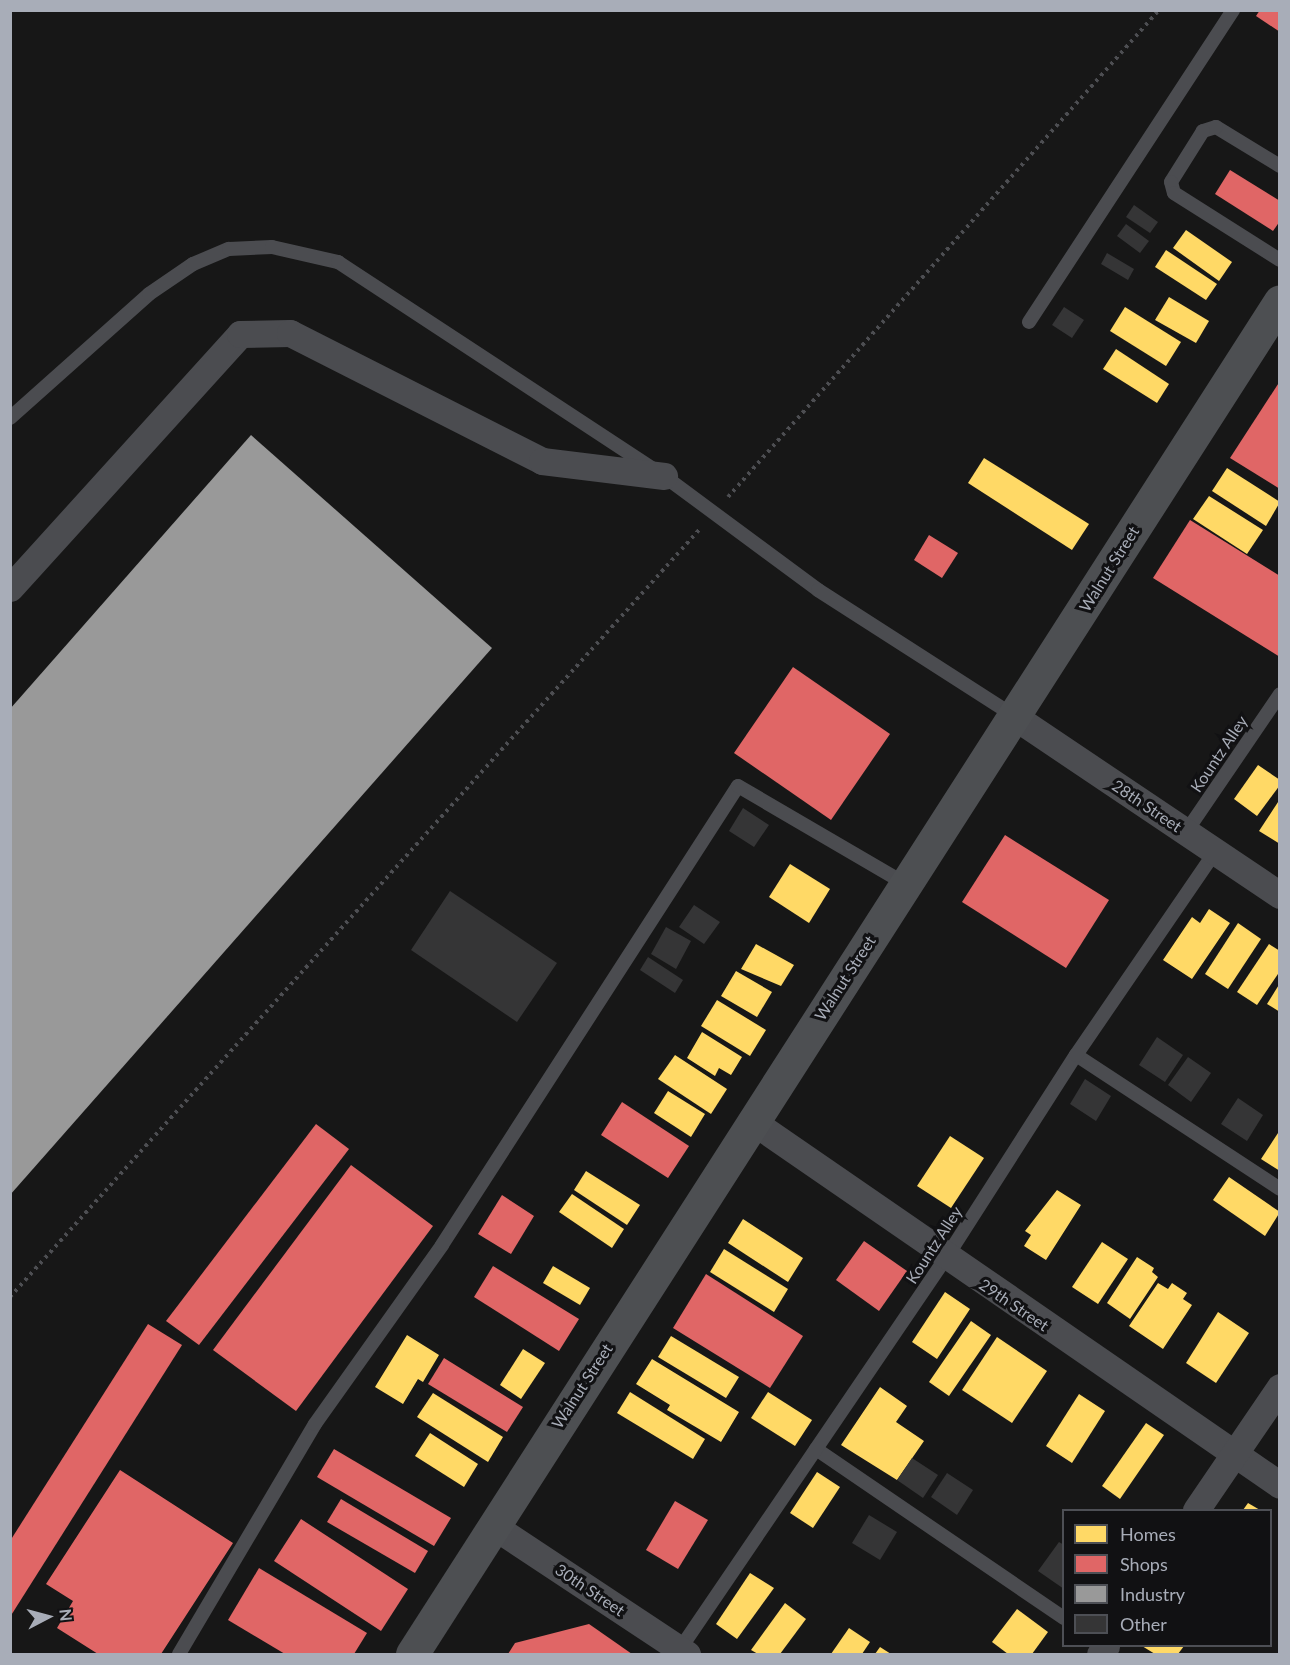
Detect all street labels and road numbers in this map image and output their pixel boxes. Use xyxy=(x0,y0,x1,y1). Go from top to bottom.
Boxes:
street label: Walnut Street xyxy=(1075,523,1143,615)
street label: Kountz Alley xyxy=(1186,712,1252,796)
street label: 28th Street xyxy=(1109,776,1185,836)
street label: Walnut Street xyxy=(810,932,880,1024)
street label: Kountz Alley xyxy=(902,1203,966,1287)
street label: 29th Street xyxy=(976,1275,1052,1335)
street label: Walnut Street xyxy=(547,1340,617,1432)
street label: 30th Street xyxy=(552,1560,628,1620)

